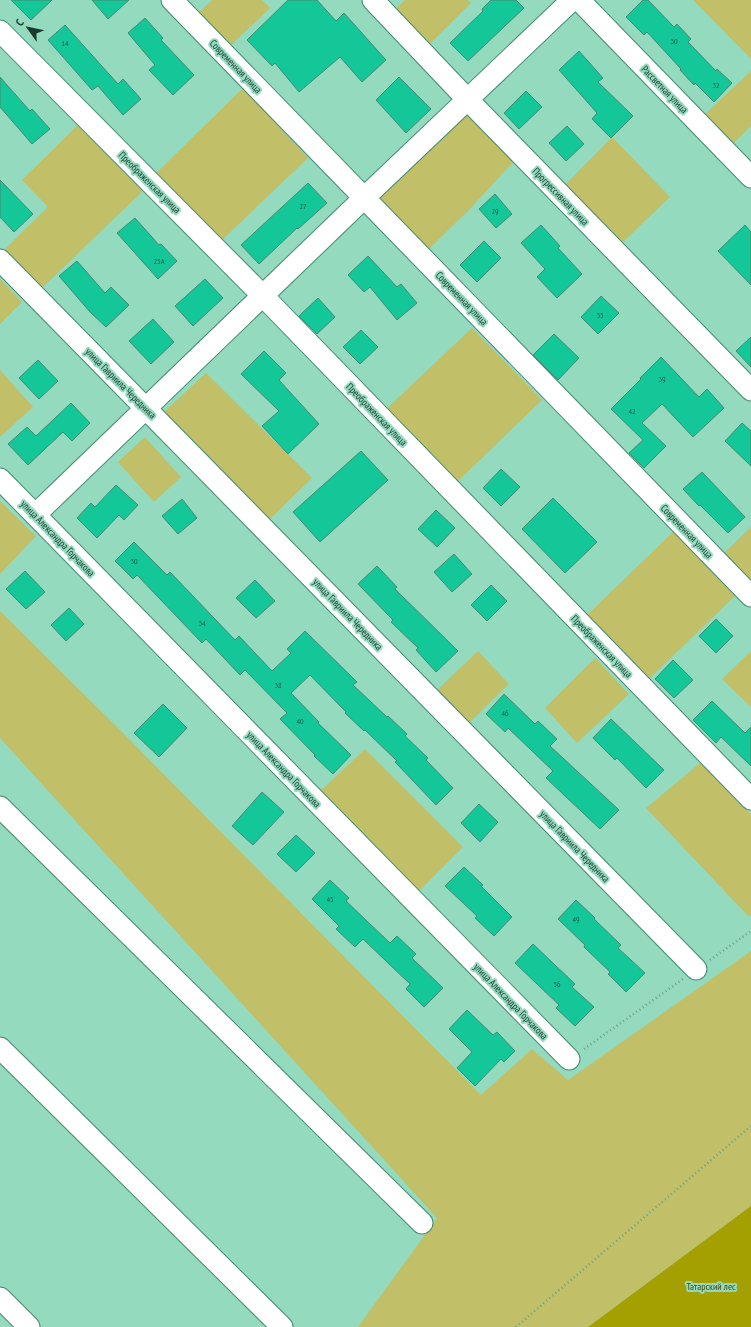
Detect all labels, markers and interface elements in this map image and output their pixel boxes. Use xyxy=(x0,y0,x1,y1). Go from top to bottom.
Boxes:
north arrow xyxy=(8,8,48,48)
text: С xyxy=(12,17,27,28)
house number: 30 xyxy=(670,36,678,46)
street label: Современная улица xyxy=(207,37,264,96)
house number: 14 xyxy=(61,38,69,48)
street label: Рассветная улица xyxy=(639,63,691,116)
house number: 32 xyxy=(712,80,720,90)
street label: Преображенская улица xyxy=(116,149,183,216)
street label: Прогрессивная улица xyxy=(530,165,592,228)
house number: 27 xyxy=(299,201,307,211)
house number: 29 xyxy=(491,206,499,216)
house number: 23А xyxy=(154,256,165,266)
street label: Современная улица xyxy=(433,269,490,328)
house number: 35 xyxy=(596,310,604,320)
street label: улица Гавриила Чередника xyxy=(82,345,159,422)
house number: 39 xyxy=(658,374,666,384)
street label: Преображенская улица xyxy=(343,380,410,448)
house number: 42 xyxy=(628,406,636,416)
street label: улица Александра Горчакова xyxy=(18,497,97,579)
street label: Современная улица xyxy=(658,502,715,561)
house number: 30 xyxy=(130,556,138,566)
street label: улица Гавриила Чередника xyxy=(310,576,385,653)
street label: Преображенская улица xyxy=(568,612,635,680)
house number: 34 xyxy=(198,618,206,628)
house number: 38 xyxy=(274,680,282,690)
house number: 46 xyxy=(501,708,509,718)
house number: 40 xyxy=(296,716,304,726)
street label: улица Александра Горчакова xyxy=(244,728,323,810)
street label: улица Гавриила Чередника xyxy=(537,808,612,885)
house number: 45 xyxy=(326,894,334,904)
house number: 49 xyxy=(572,914,580,924)
street label: улица Александра Горчакова xyxy=(471,960,550,1042)
house number: 56 xyxy=(553,979,561,989)
park label: Татарский лес xyxy=(686,1280,736,1293)

